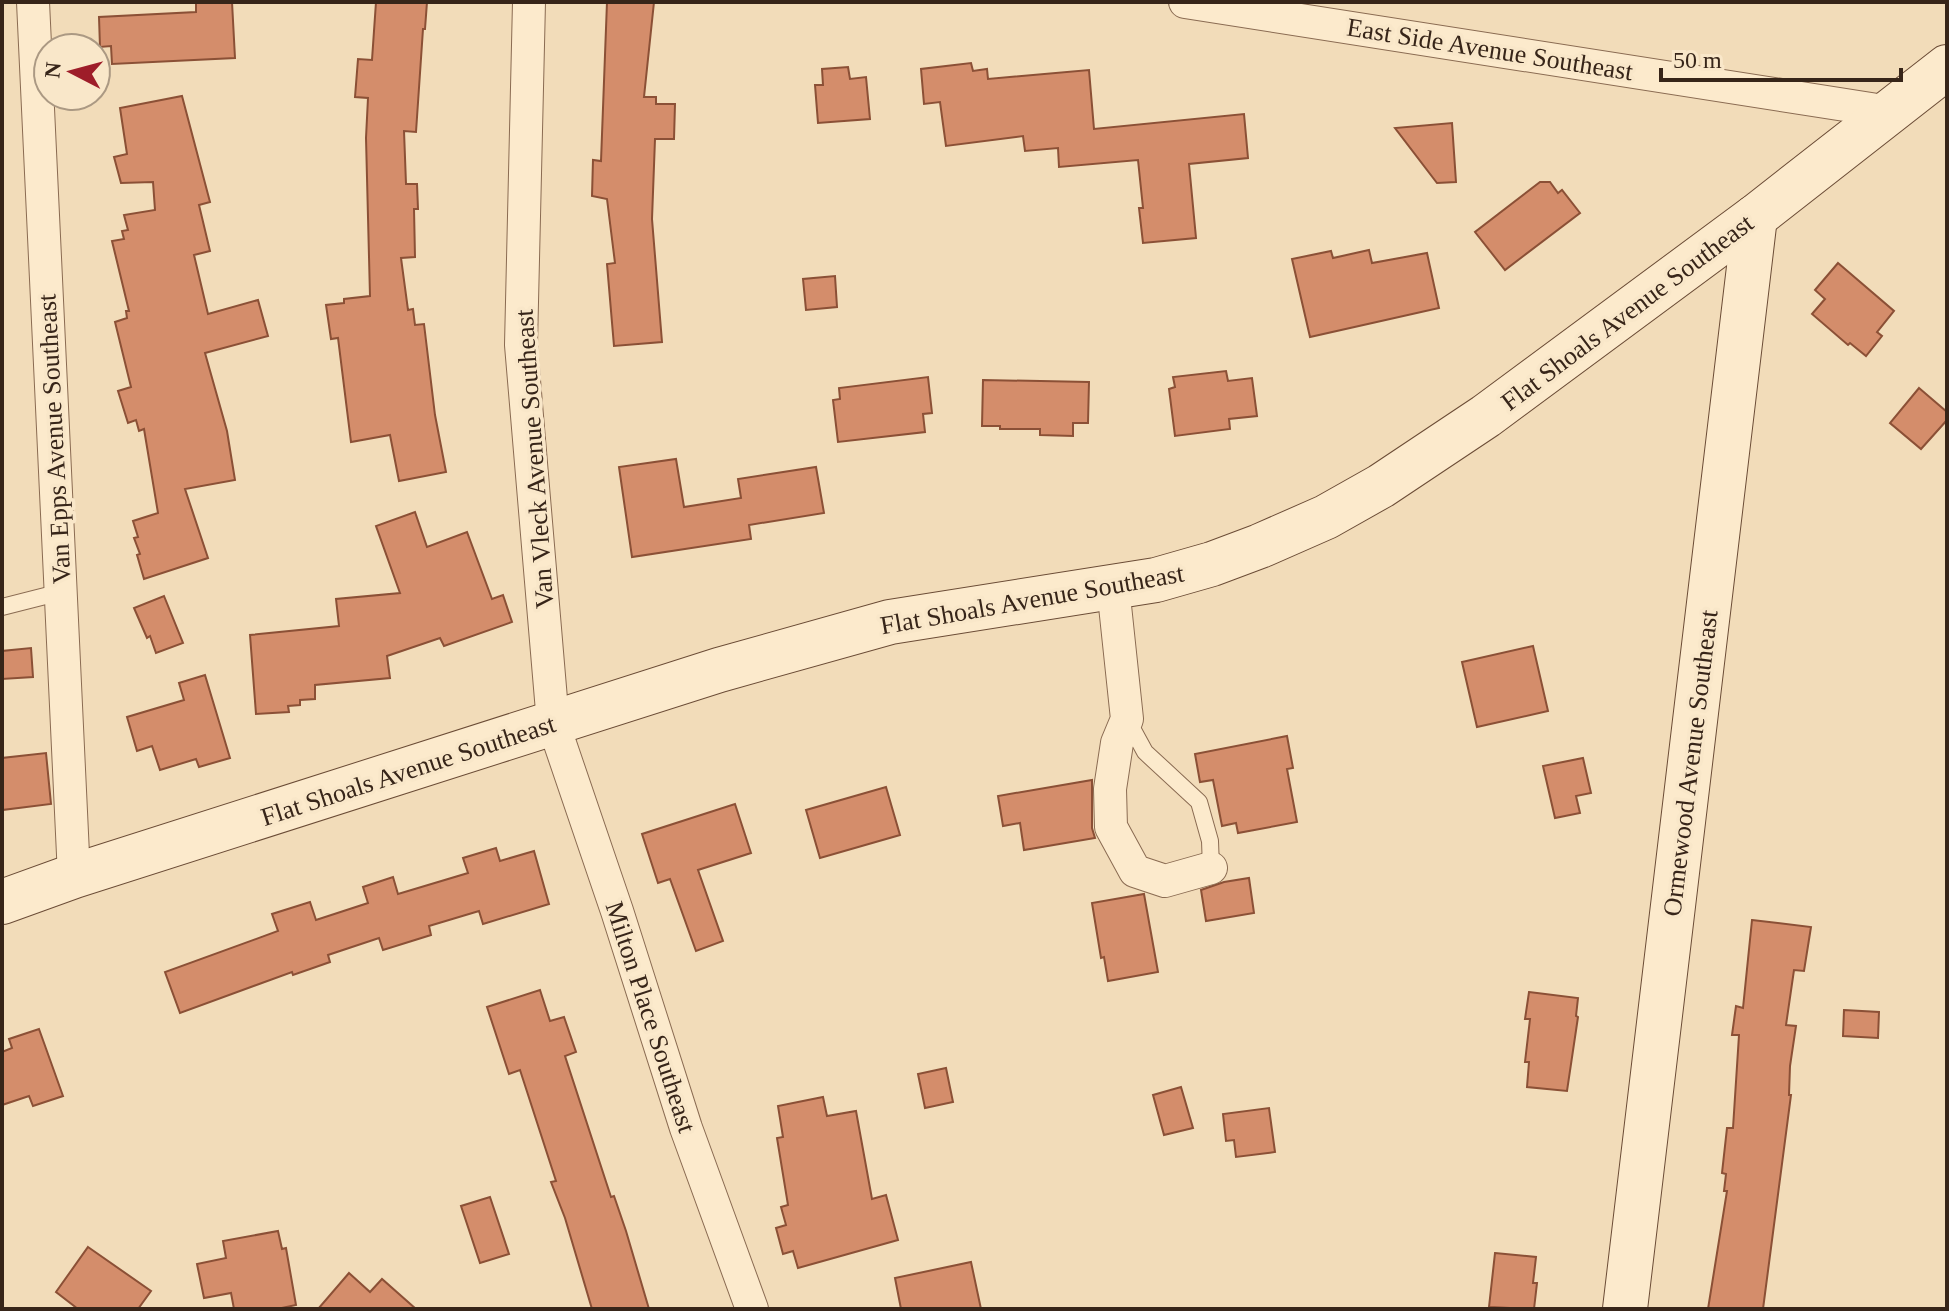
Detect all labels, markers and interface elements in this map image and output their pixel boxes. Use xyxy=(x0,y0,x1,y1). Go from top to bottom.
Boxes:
street label: East Side Avenue Southeast xyxy=(1345,13,1636,87)
north arrow xyxy=(32,32,112,112)
scale bar xyxy=(1661,32,1901,82)
text: 50 m xyxy=(1673,47,1722,73)
text: N xyxy=(39,61,66,79)
street label: Flat Shoals Avenue Southeast xyxy=(1496,208,1760,417)
street label: Van Epps Avenue Southeast xyxy=(32,292,77,585)
street label: Van Vleck Avenue Southeast xyxy=(510,307,559,610)
street label: Flat Shoals Avenue Southeast xyxy=(878,558,1187,641)
street label: Ormewood Avenue Southeast xyxy=(1657,607,1724,918)
street label: Flat Shoals Avenue Southeast xyxy=(257,709,560,832)
street label: Milton Place Southeast xyxy=(599,898,702,1137)

